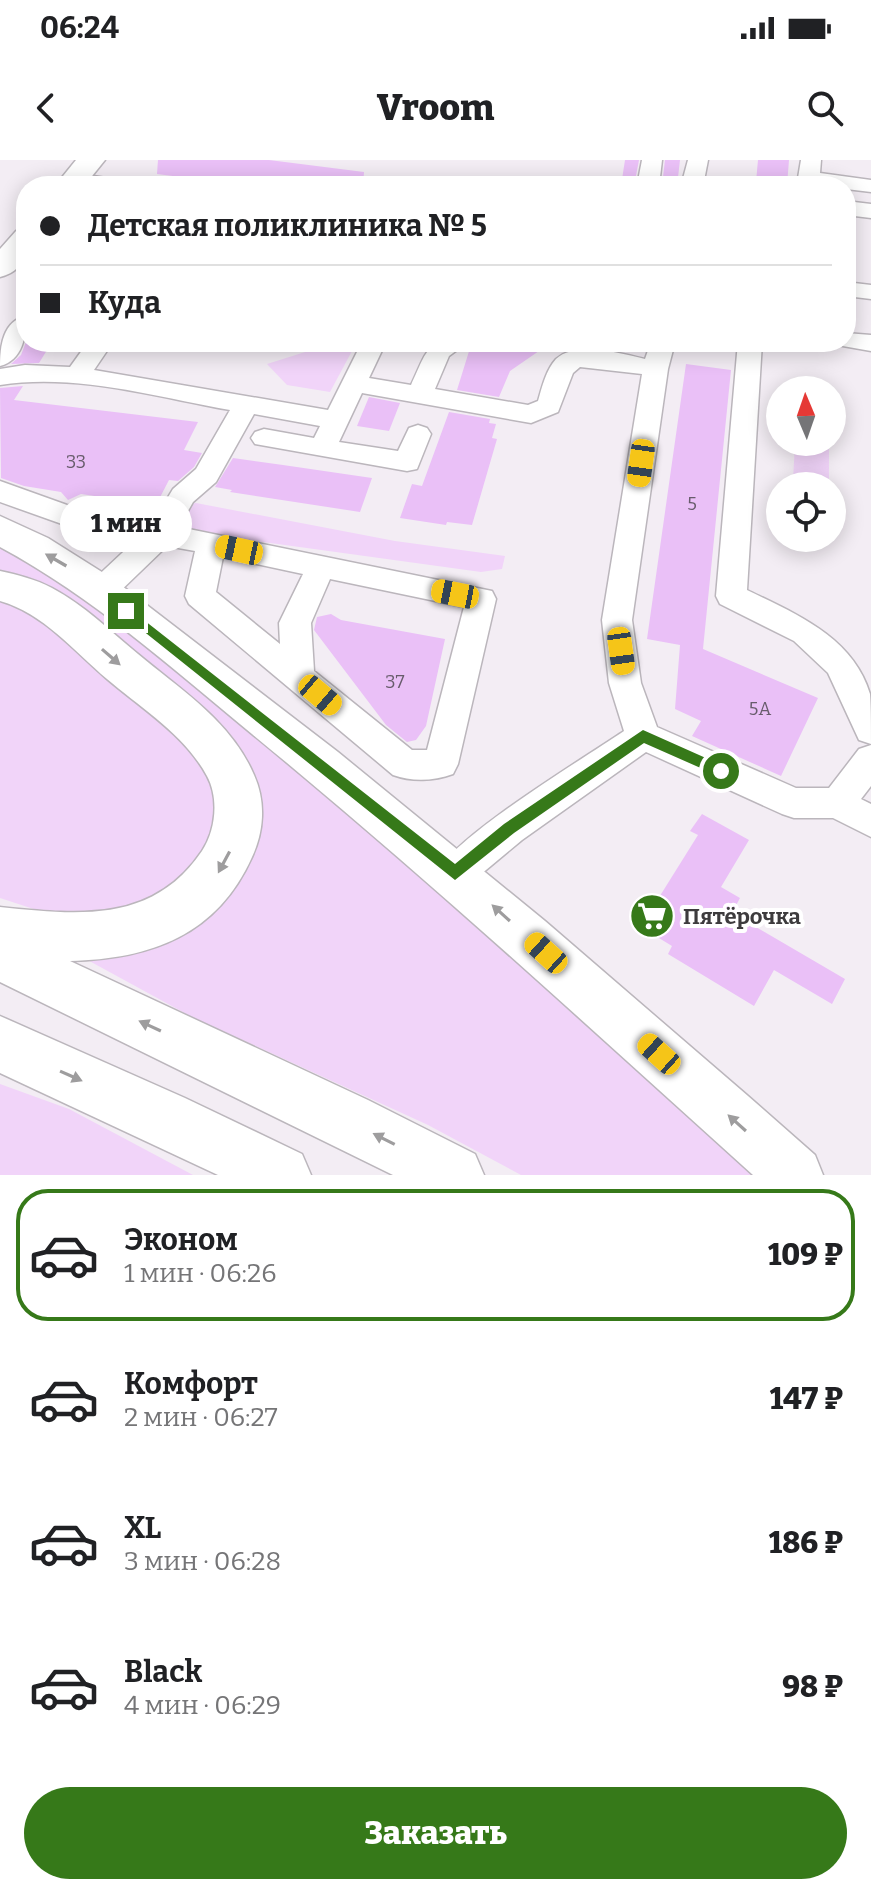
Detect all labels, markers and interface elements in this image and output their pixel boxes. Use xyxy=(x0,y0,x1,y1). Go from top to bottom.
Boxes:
text: 06:24 xyxy=(40,10,119,46)
icon: back xyxy=(24,86,68,130)
text: Vroom xyxy=(377,86,494,130)
icon: search xyxy=(803,86,847,130)
text: Детская поликлиника № 5 xyxy=(88,208,487,244)
text: Куда xyxy=(88,285,161,321)
north arrow xyxy=(766,376,846,456)
map controls xyxy=(766,376,846,552)
car xyxy=(626,438,656,488)
house number: 33 xyxy=(66,451,86,473)
button: locate xyxy=(766,472,846,552)
house number: 5 xyxy=(687,493,697,515)
callout: 1 мин xyxy=(60,495,192,551)
text: 1 мин xyxy=(91,508,161,539)
car xyxy=(213,533,265,567)
one-way arrow xyxy=(45,553,67,567)
car xyxy=(429,578,481,610)
route end xyxy=(108,593,144,629)
car xyxy=(606,626,636,676)
one-way arrow xyxy=(100,648,120,665)
car xyxy=(294,670,346,720)
house number: 37 xyxy=(385,671,405,693)
house number: 5А xyxy=(749,698,771,720)
route start xyxy=(703,753,739,789)
one-way arrow xyxy=(217,851,230,874)
supermarket icon: Пятёрочка xyxy=(628,892,676,940)
place label: Пятёрочка xyxy=(683,903,801,930)
one-way arrow xyxy=(491,905,510,923)
car xyxy=(520,928,572,978)
one-way arrow xyxy=(139,1019,162,1033)
car xyxy=(633,1029,685,1079)
one-way arrow xyxy=(59,1069,83,1083)
one-way arrow xyxy=(727,1115,746,1133)
one-way arrow xyxy=(373,1133,396,1146)
icon: car xyxy=(28,1219,100,1291)
text: Эконом xyxy=(124,1222,238,1258)
text: 109 ₽ xyxy=(768,1237,843,1273)
text: 1 мин · 06:26 xyxy=(124,1258,276,1289)
icon: car xyxy=(28,1363,100,1435)
text: Комфорт xyxy=(124,1366,258,1402)
text: 147 ₽ xyxy=(770,1381,843,1417)
text: 2 мин · 06:27 xyxy=(124,1402,278,1433)
icon: car xyxy=(28,1507,100,1579)
text: XL xyxy=(124,1510,161,1546)
text: 186 ₽ xyxy=(769,1525,843,1561)
text: 3 мин · 06:28 xyxy=(124,1546,281,1577)
icon: car xyxy=(28,1651,100,1723)
text: Black xyxy=(124,1654,202,1690)
text: 98 ₽ xyxy=(782,1669,843,1705)
text: 4 мин · 06:29 xyxy=(124,1690,281,1721)
button: Заказать xyxy=(24,1787,847,1879)

